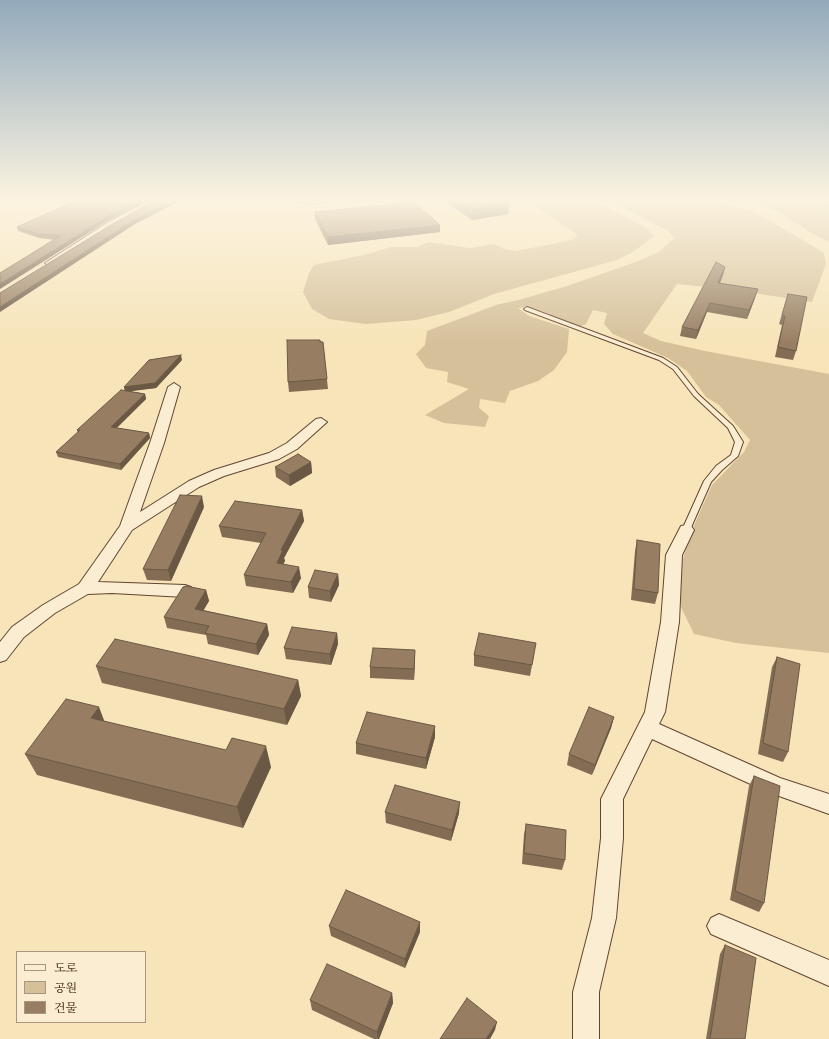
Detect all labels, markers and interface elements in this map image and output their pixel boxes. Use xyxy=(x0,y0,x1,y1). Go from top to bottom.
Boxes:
legend xyxy=(16,951,146,1023)
text: 도로 xyxy=(54,961,77,976)
text: 공원 xyxy=(54,981,77,996)
text: 건물 xyxy=(54,1001,77,1016)

